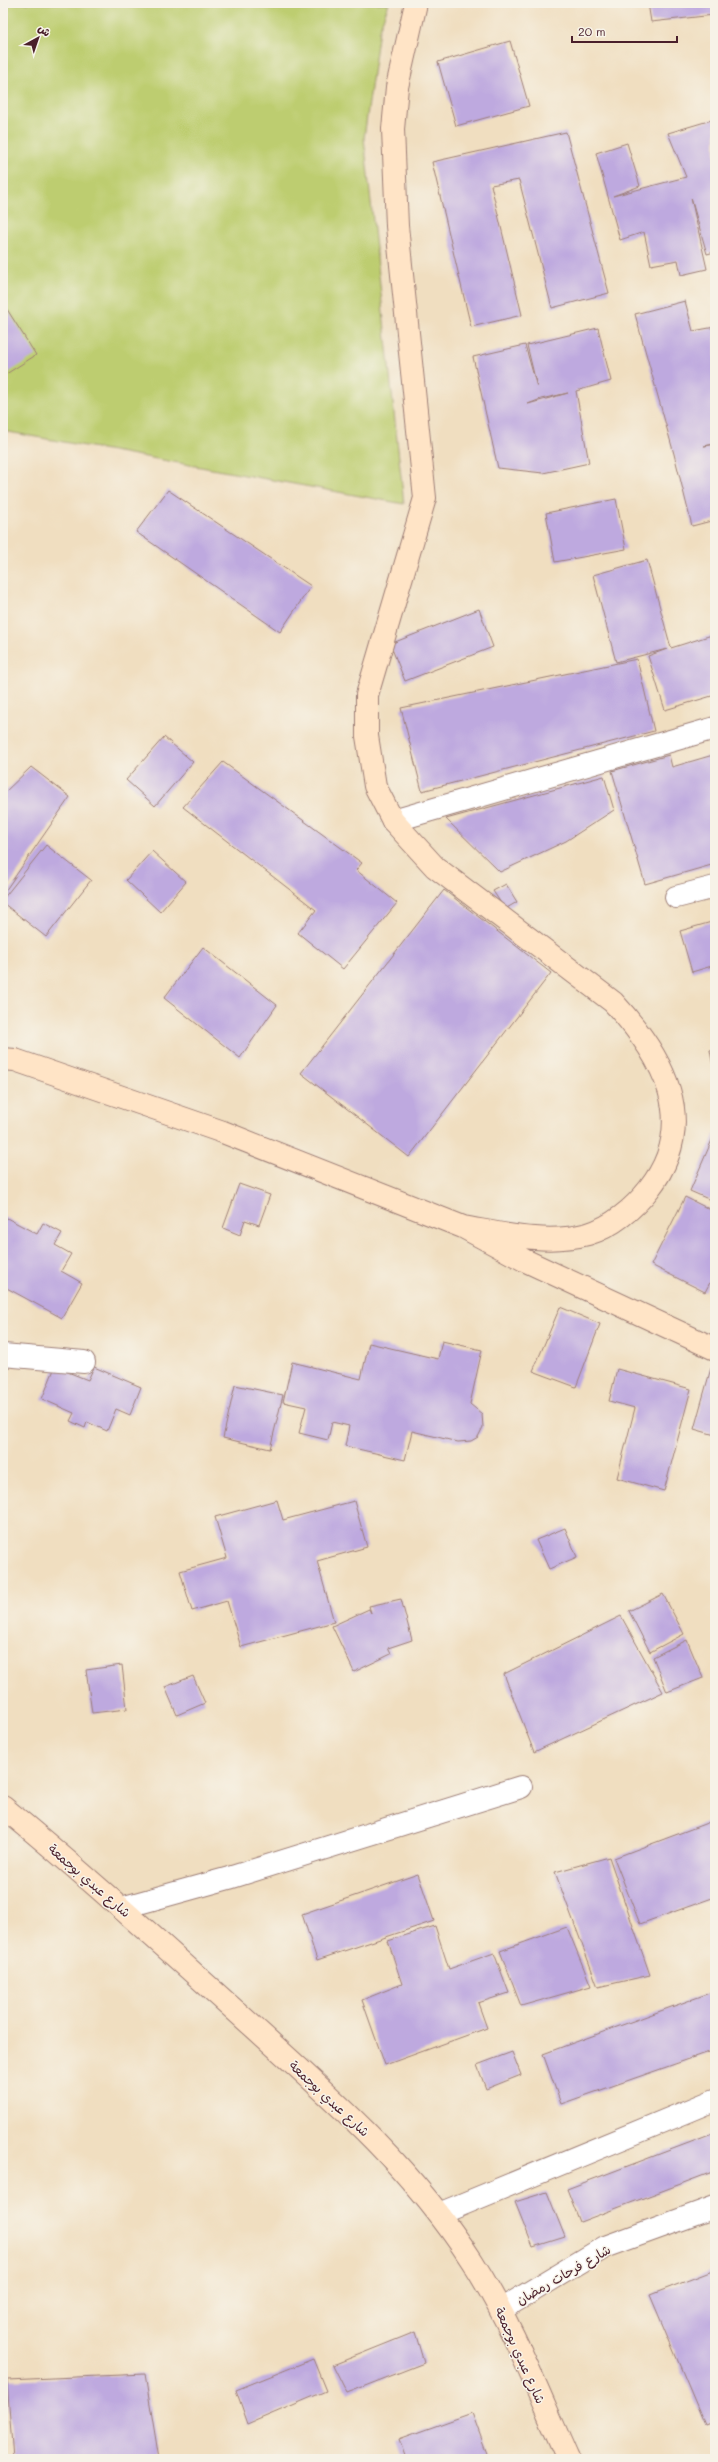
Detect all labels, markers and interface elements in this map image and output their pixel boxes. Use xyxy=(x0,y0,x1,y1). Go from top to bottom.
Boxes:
north arrow xyxy=(18,18,58,58)
scale bar xyxy=(572,18,677,44)
text: ش xyxy=(35,20,54,40)
text: 20 m xyxy=(578,23,606,39)
street label: شارع عبدي بوجمعة xyxy=(44,1840,135,1922)
street label: شارع عبدي بوجمعة xyxy=(285,2056,374,2141)
street label: شارع فرحات رمضان xyxy=(513,2240,614,2310)
street label: شارع عبدي بوجمعة xyxy=(490,2304,550,2407)

